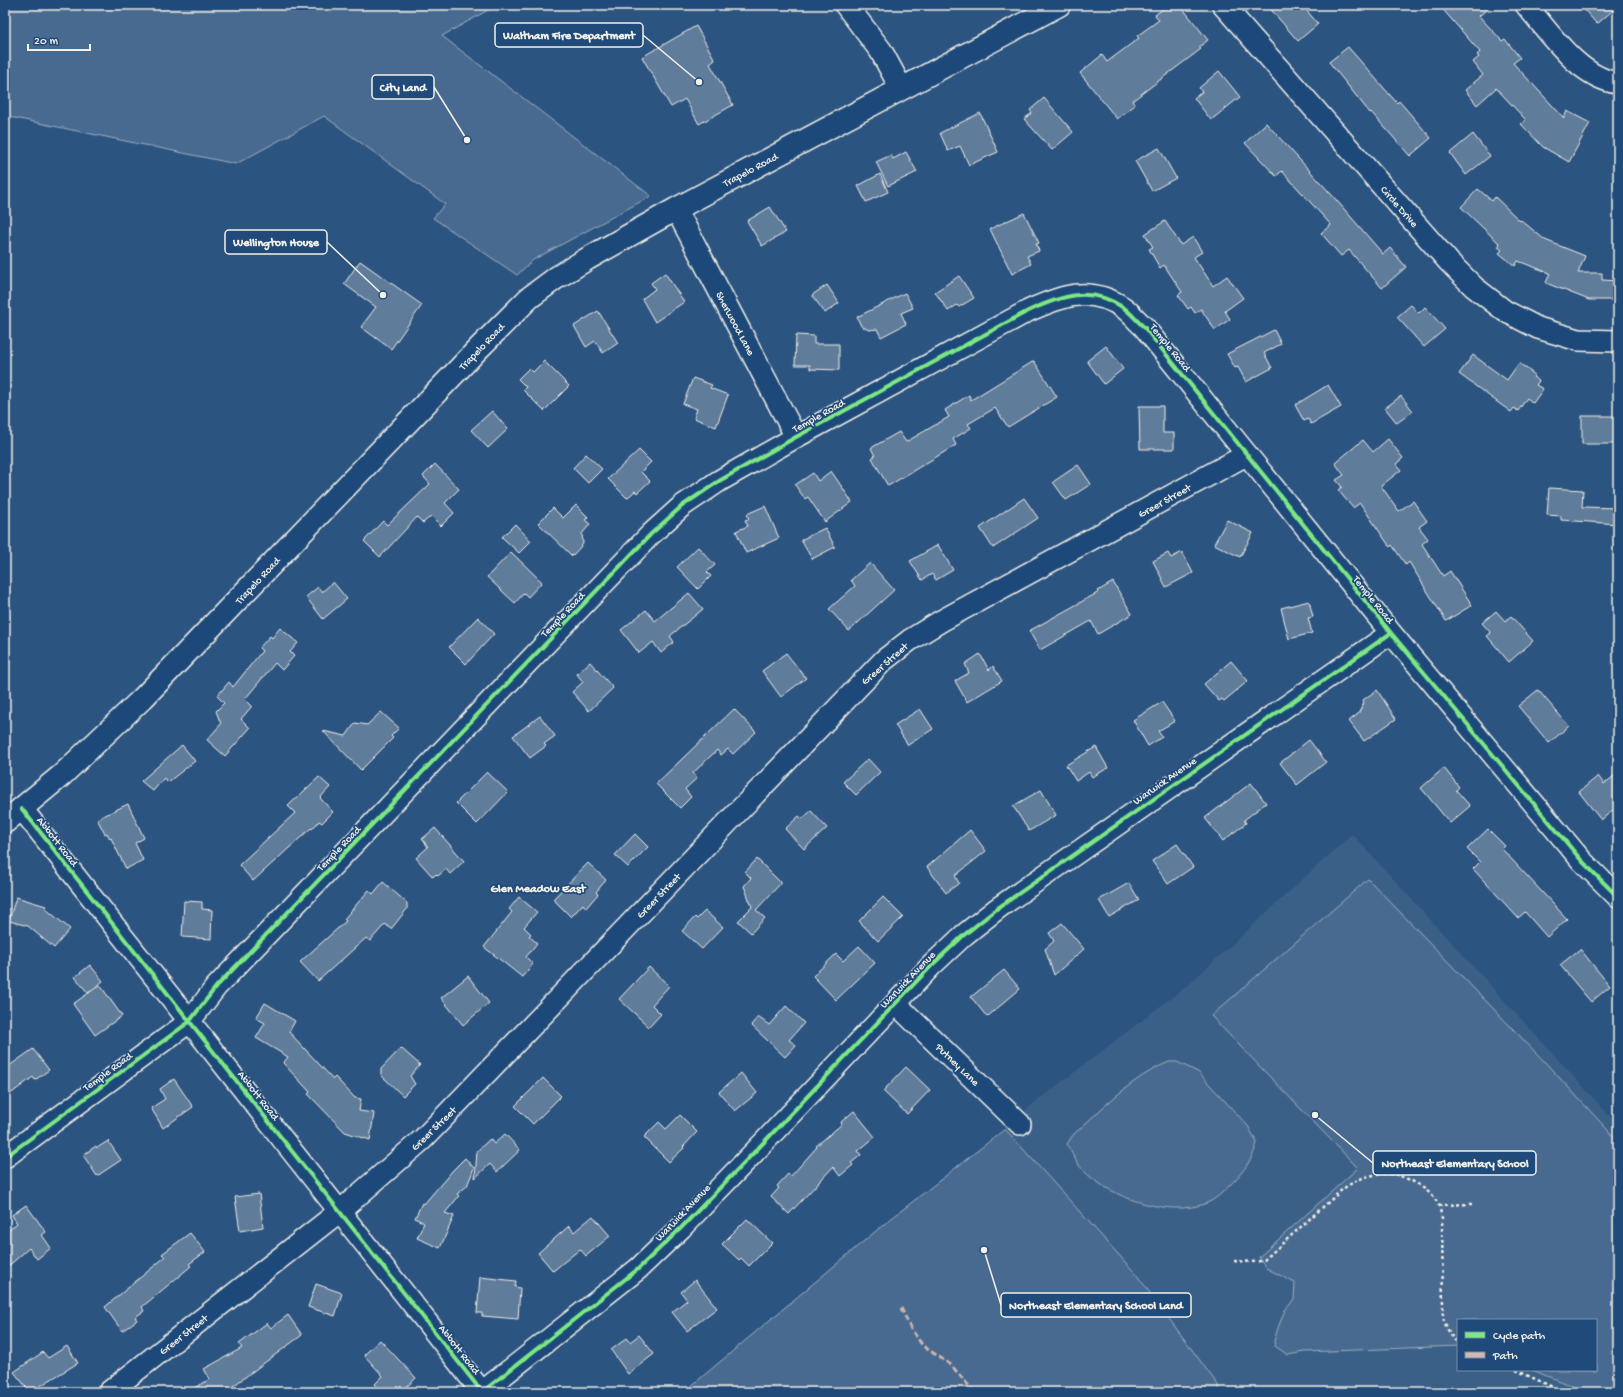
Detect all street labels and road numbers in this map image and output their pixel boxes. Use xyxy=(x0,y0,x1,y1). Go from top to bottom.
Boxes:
street label: Trapelo Road xyxy=(721,151,782,191)
street label: Circle Drive xyxy=(1377,184,1420,231)
street label: Sherwood Lane xyxy=(712,290,756,358)
street label: Trapelo Road xyxy=(457,320,509,374)
street label: Temple Road xyxy=(1146,321,1193,376)
street label: Temple Road xyxy=(790,397,849,437)
street label: Greer Street xyxy=(1137,482,1195,521)
street label: Trapelo Road xyxy=(233,554,284,608)
street label: Temple Road xyxy=(1349,573,1396,628)
street label: Temple Road xyxy=(538,589,589,641)
street label: Greer Street xyxy=(859,640,912,688)
street label: Warwick Avenue xyxy=(1131,755,1199,808)
street label: Abbott Road xyxy=(33,815,80,871)
street label: Temple Road xyxy=(314,823,365,875)
street label: Greer Street xyxy=(635,870,685,921)
street label: Warwick Avenue xyxy=(878,949,939,1011)
street label: Putney Lane xyxy=(932,1041,981,1089)
street label: Temple Road xyxy=(80,1050,136,1095)
street label: Abbott Road xyxy=(234,1069,281,1125)
street label: Greer Street xyxy=(409,1104,461,1154)
street label: Warwick Avenue xyxy=(653,1182,714,1244)
street label: Greer Street xyxy=(158,1312,212,1358)
street label: Abbott Road xyxy=(435,1323,482,1379)

